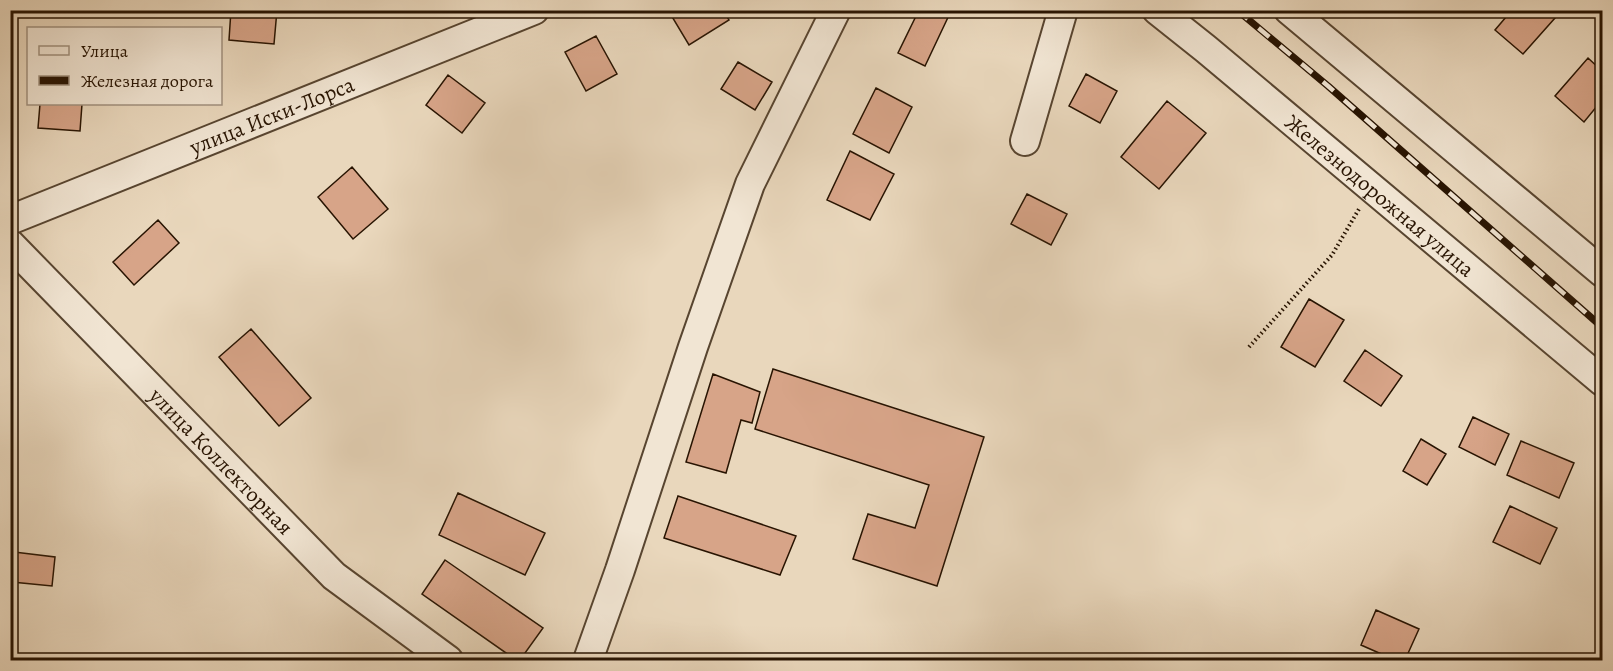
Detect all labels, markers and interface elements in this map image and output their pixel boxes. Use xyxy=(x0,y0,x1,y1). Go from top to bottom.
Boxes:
legend xyxy=(27,27,222,105)
text: Улица xyxy=(81,39,129,63)
text: Железная дорога xyxy=(81,69,214,93)
street label: улица Иски-Лорса xyxy=(184,69,360,163)
street label: Железнодорожная улица xyxy=(1278,108,1481,285)
street label: улица Коллекторная xyxy=(142,381,300,542)

